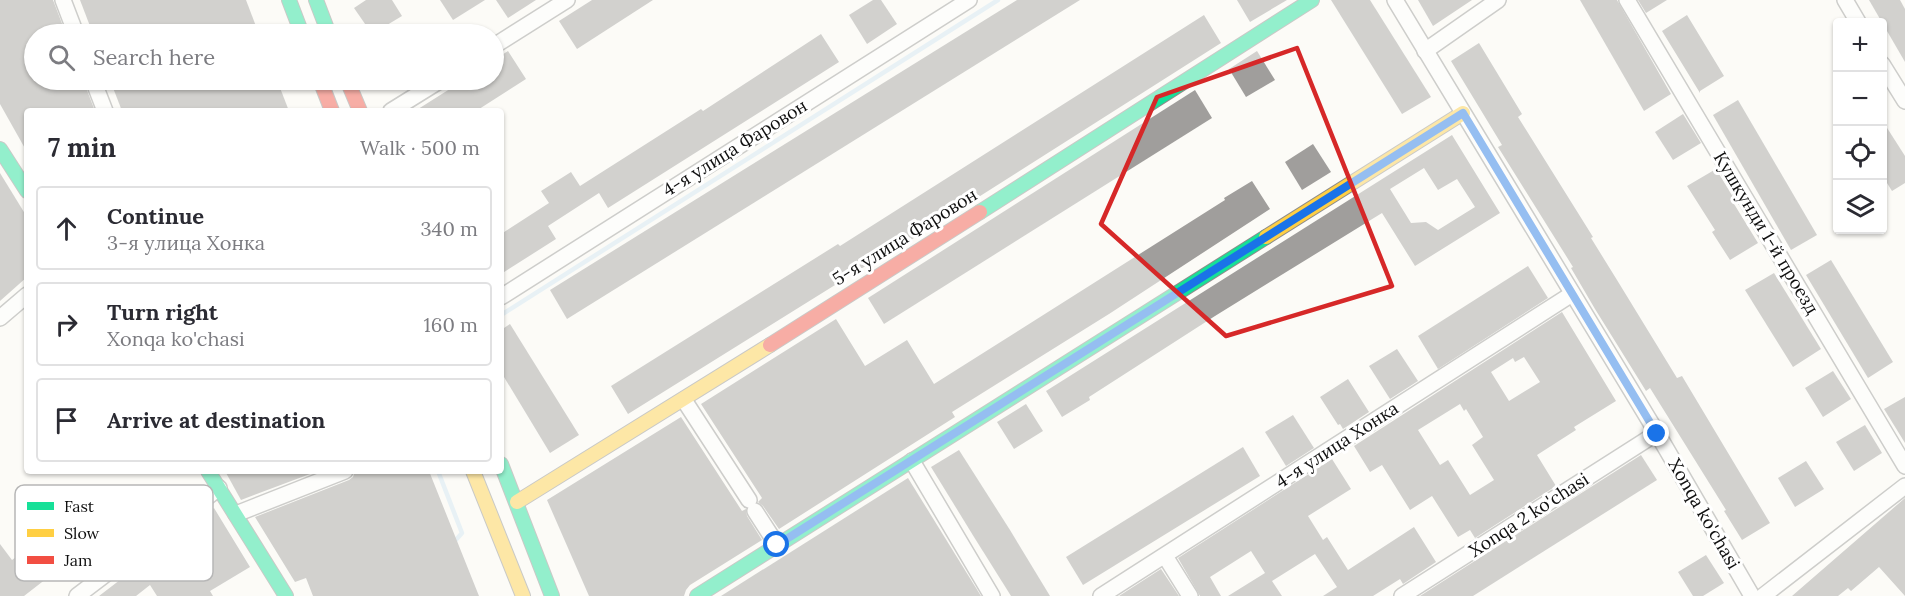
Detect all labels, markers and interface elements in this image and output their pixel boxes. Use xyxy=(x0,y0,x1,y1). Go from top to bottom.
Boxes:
map controls xyxy=(1833,18,1887,234)
button: + xyxy=(1833,18,1887,72)
search box xyxy=(24,24,504,90)
icon: search xyxy=(45,41,78,74)
text: Search here xyxy=(93,43,215,71)
button: − xyxy=(1833,72,1887,126)
street label: 4-я улица Фаровон xyxy=(658,94,811,201)
button: locate xyxy=(1833,126,1887,180)
text: 7 min xyxy=(48,131,116,164)
text: Walk · 500 m xyxy=(360,135,480,160)
street label: Кушкунди 1-й проезд xyxy=(1709,147,1824,318)
button: layers xyxy=(1833,180,1887,234)
street label: 5-я улица Фаровон xyxy=(828,183,981,290)
text: Continue xyxy=(107,202,204,230)
icon: ahead xyxy=(50,212,83,245)
text: 340 m xyxy=(420,216,478,241)
text: 3-я улица Хонка xyxy=(107,230,265,255)
text: Turn right xyxy=(107,298,218,326)
icon: right xyxy=(50,308,83,341)
text: 160 m xyxy=(424,312,478,337)
text: Xonqa ko'chasi xyxy=(107,326,245,351)
street label: 4-я улица Хонка xyxy=(1271,396,1403,493)
icon: arrive xyxy=(50,404,83,437)
text: Arrive at destination xyxy=(107,406,325,434)
route end xyxy=(1643,420,1669,446)
street label: Xonqa ko'chasi xyxy=(1664,454,1745,573)
street label: Xonqa 2 ko'chasi xyxy=(1464,467,1593,562)
legend xyxy=(15,485,213,581)
text: Fast xyxy=(64,496,95,516)
text: Slow xyxy=(64,523,100,543)
route start xyxy=(763,531,789,557)
text: Jam xyxy=(63,550,92,570)

